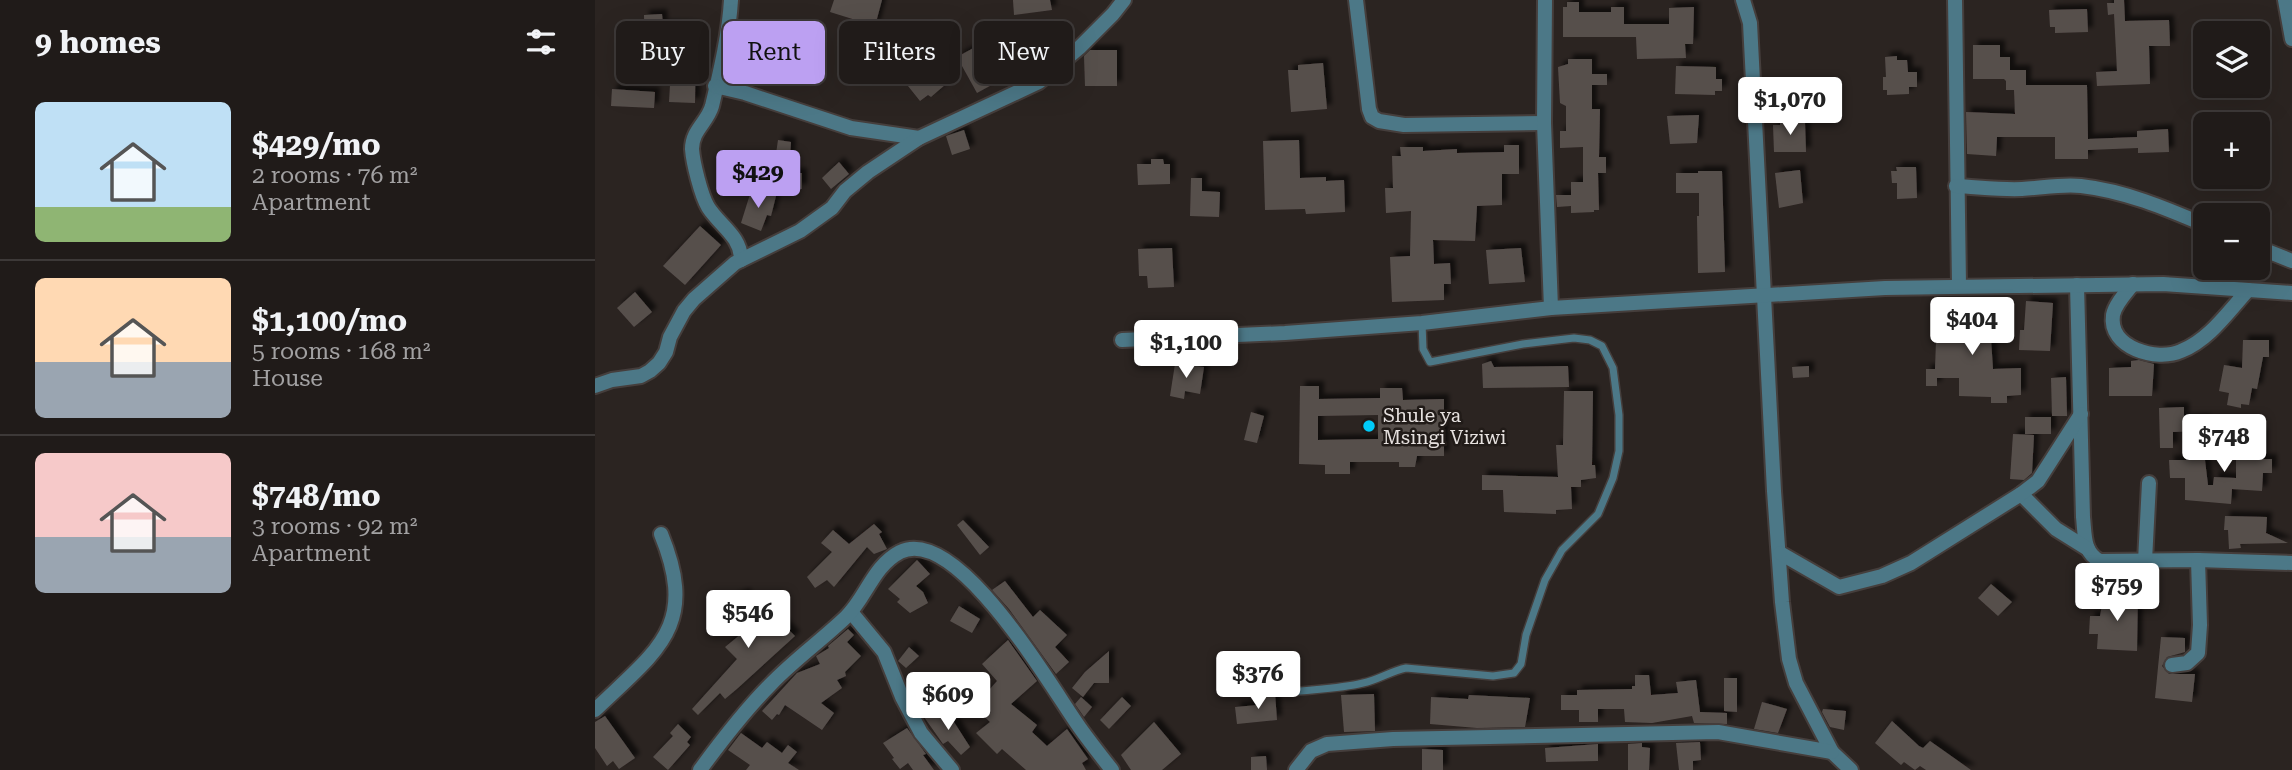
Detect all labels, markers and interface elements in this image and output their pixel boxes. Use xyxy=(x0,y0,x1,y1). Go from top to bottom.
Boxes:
chip: Buy xyxy=(616,21,709,84)
chip: Rent xyxy=(723,21,825,84)
chip: Filters xyxy=(839,21,960,84)
chip: New xyxy=(974,21,1073,84)
map controls xyxy=(2193,21,2270,280)
button: layers xyxy=(2193,21,2270,98)
icon: filters xyxy=(522,23,560,61)
text: 9 homes xyxy=(35,25,161,60)
pin: $1,070 xyxy=(1733,78,1847,137)
text: $1,070 xyxy=(1754,86,1826,113)
button: + xyxy=(2193,112,2270,189)
text: $429/mo xyxy=(252,127,381,162)
icon: home xyxy=(91,130,175,214)
pin: $429 xyxy=(717,150,799,210)
text: $429 xyxy=(732,159,784,186)
text: 2 rooms · 76 m² xyxy=(252,162,418,189)
text: Apartment xyxy=(252,189,371,216)
button: − xyxy=(2193,203,2270,280)
pin: $404 xyxy=(1931,298,2013,357)
text: $1,100/mo xyxy=(252,303,407,338)
icon: home xyxy=(91,306,175,390)
text: $404 xyxy=(1946,306,1998,333)
pin: $1,100 xyxy=(1129,320,1243,380)
text: $1,100 xyxy=(1150,329,1222,356)
text: 5 rooms · 168 m² xyxy=(252,338,430,365)
text: House xyxy=(252,365,323,392)
place label: Shule ya Msingi Viziwi xyxy=(1383,404,1506,449)
pin: $748 xyxy=(2183,414,2265,474)
marker: Shule ya Msingi Viziwi xyxy=(1361,418,1377,434)
text: $748 xyxy=(2198,423,2250,450)
text: $748/mo xyxy=(252,478,381,513)
icon: home xyxy=(91,481,175,565)
text: 3 rooms · 92 m² xyxy=(252,513,418,540)
text: Apartment xyxy=(252,540,371,567)
pin: $759 xyxy=(2076,564,2158,623)
text: $759 xyxy=(2091,572,2143,599)
pin: $546 xyxy=(707,590,789,650)
text: $546 xyxy=(722,599,774,626)
pin: $376 xyxy=(1217,652,1299,711)
text: $376 xyxy=(1232,660,1284,687)
pin: $609 xyxy=(907,672,989,732)
text: $609 xyxy=(922,681,974,708)

